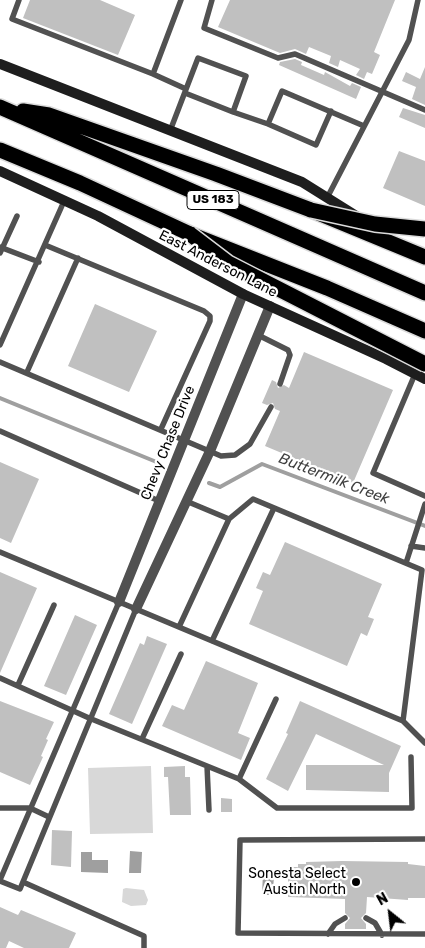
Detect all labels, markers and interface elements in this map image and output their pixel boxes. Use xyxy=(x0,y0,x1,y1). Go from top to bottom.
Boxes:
road number: US 183 xyxy=(187,190,239,210)
street label: East Anderson Lane xyxy=(156,227,280,301)
street label: Chevy Chase Drive xyxy=(137,383,199,503)
water label: Buttermilk Creek xyxy=(276,450,392,508)
place label: Sonesta Select Austin North xyxy=(248,866,346,899)
marker: Sonesta Select Austin North xyxy=(350,876,362,888)
north arrow xyxy=(365,888,415,938)
text: N xyxy=(374,890,391,909)

